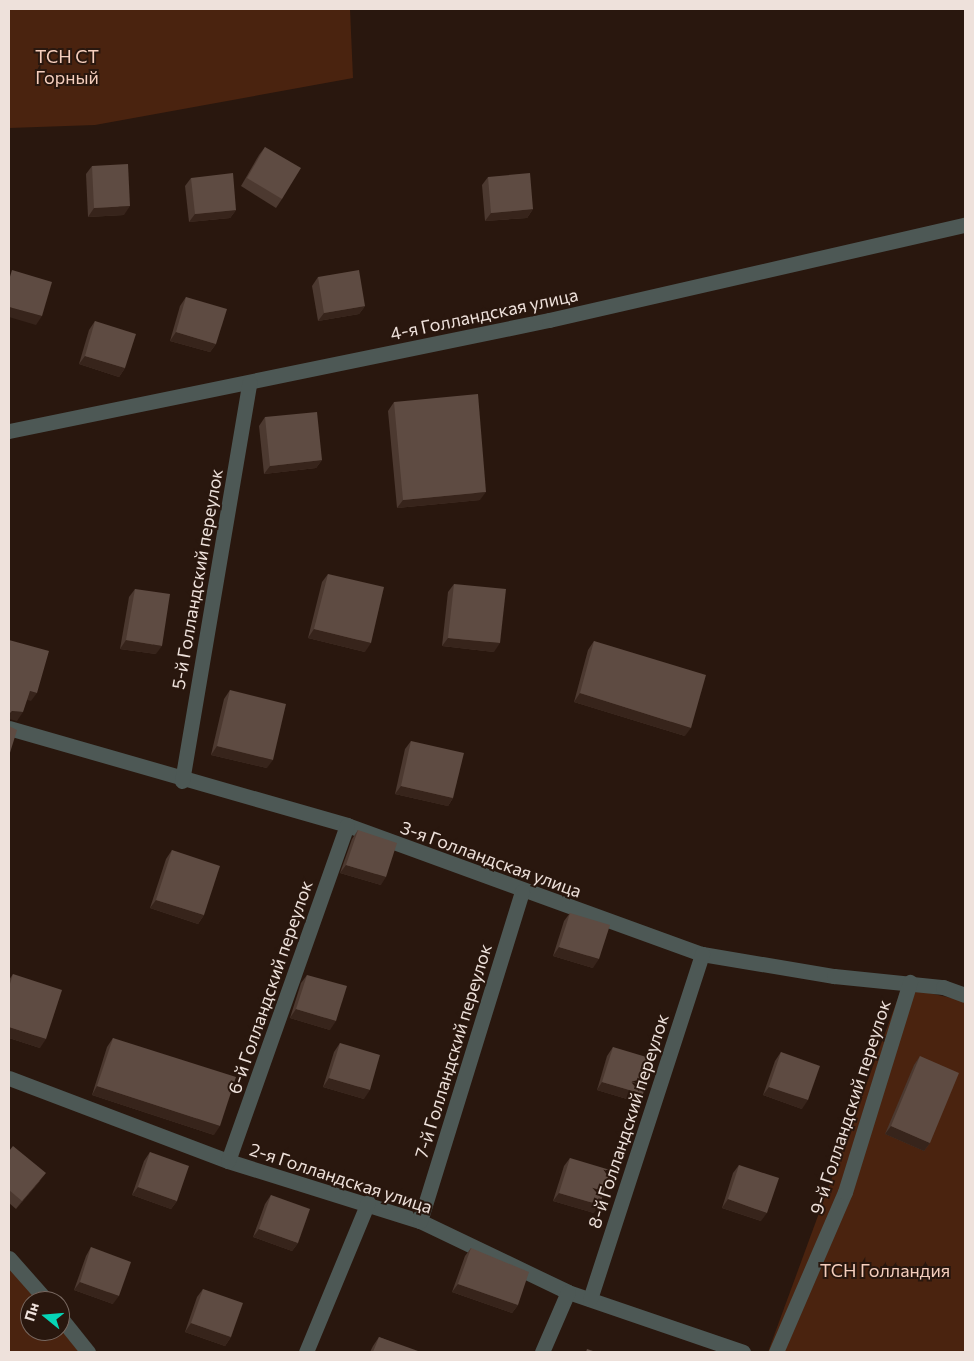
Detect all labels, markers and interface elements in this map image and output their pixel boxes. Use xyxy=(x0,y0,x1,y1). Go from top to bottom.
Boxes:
park label: ТСН СТ Горный xyxy=(35,46,99,88)
street label: 4-я Голландская улица xyxy=(388,284,580,344)
street label: 5-й Голландский переулок xyxy=(167,467,227,691)
street label: 3-я Голландская улица xyxy=(398,816,584,902)
street label: 6-й Голландский переулок xyxy=(223,877,317,1097)
street label: 7-й Голландский переулок xyxy=(410,941,496,1161)
street label: 9-й Голландский переулок xyxy=(805,997,895,1217)
street label: 8-й Голландский переулок xyxy=(583,1011,673,1231)
street label: 2-я Голландская улица xyxy=(247,1138,435,1218)
park label: ТСН Голландия xyxy=(820,1259,950,1281)
north arrow xyxy=(20,1291,70,1341)
text: Пн xyxy=(20,1300,42,1323)

